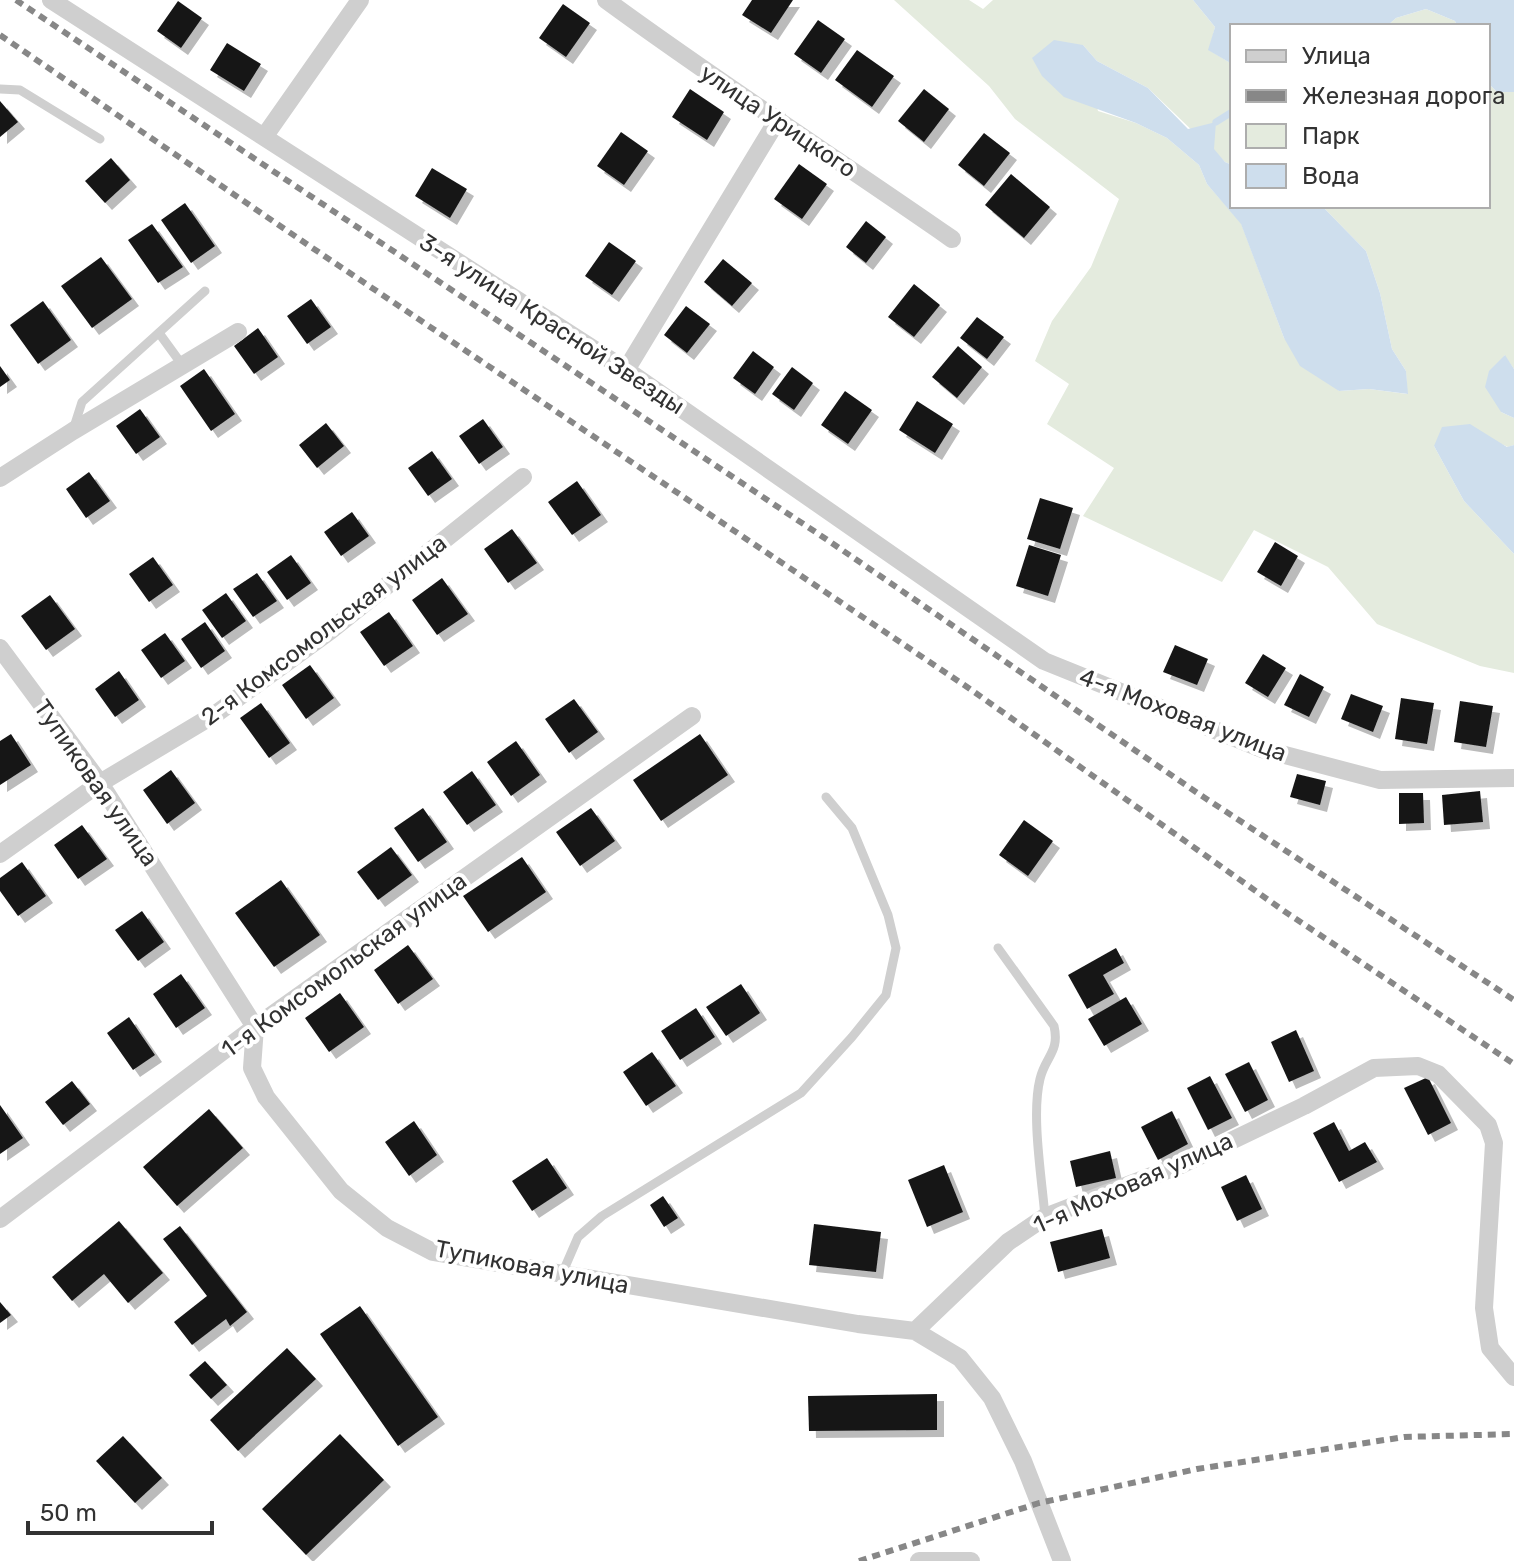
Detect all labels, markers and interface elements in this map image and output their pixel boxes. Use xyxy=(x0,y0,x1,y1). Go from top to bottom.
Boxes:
legend xyxy=(1230,24,1490,208)
text: Улица xyxy=(1302,42,1371,70)
street label: улица Урицкого xyxy=(695,59,861,183)
text: Железная дорога xyxy=(1302,82,1505,110)
text: Парк xyxy=(1302,122,1360,150)
text: Вода xyxy=(1302,162,1359,190)
street label: 3-я улица Красной Звезды xyxy=(414,228,690,420)
street label: 2-я Комсомольская улица xyxy=(196,529,452,731)
street label: 4-я Моховая улица xyxy=(1075,663,1291,767)
street label: Тупиковая улица xyxy=(28,694,164,872)
street label: 1-я Комсомольская улица xyxy=(216,867,472,1063)
street label: 1-я Моховая улица xyxy=(1029,1126,1237,1240)
street label: Тупиковая улица xyxy=(433,1234,631,1300)
scale bar xyxy=(28,1485,212,1535)
text: 50 m xyxy=(40,1499,97,1527)

